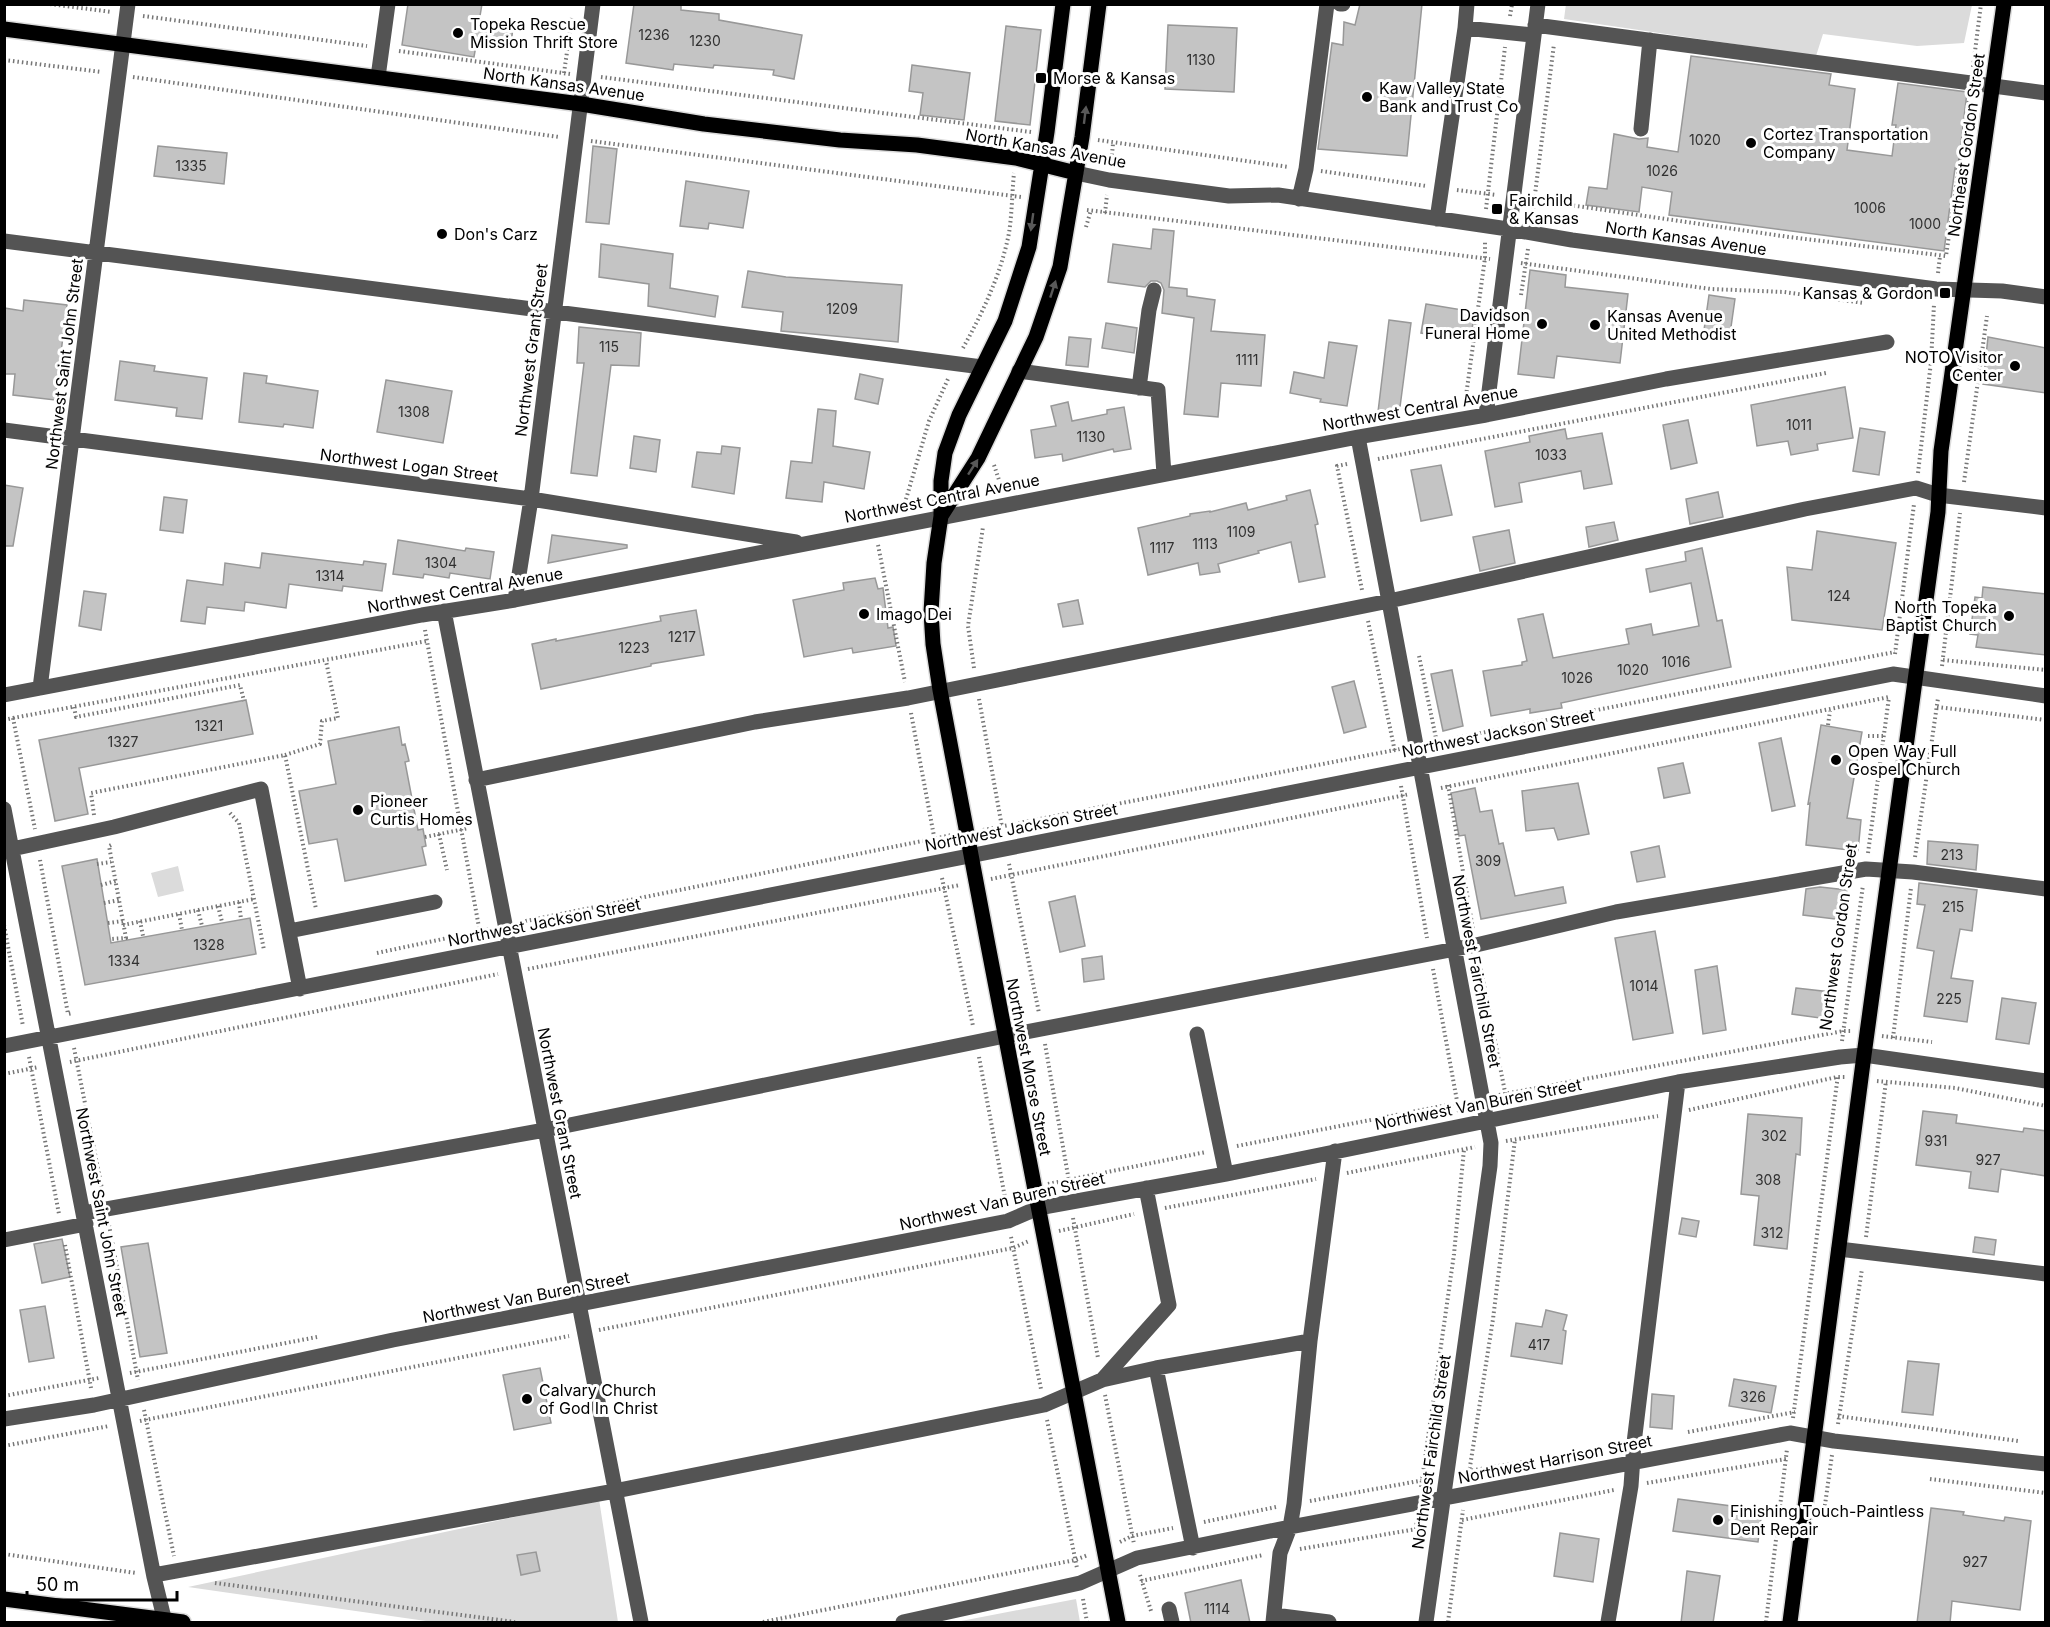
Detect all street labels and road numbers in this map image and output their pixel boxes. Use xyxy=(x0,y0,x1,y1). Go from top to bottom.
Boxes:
street label: Northeast Gordon Street xyxy=(1943,52,1989,238)
street label: North Kansas Avenue xyxy=(482,63,646,105)
street label: North Kansas Avenue xyxy=(964,124,1128,172)
street label: North Kansas Avenue xyxy=(1604,217,1768,259)
street label: Northwest Saint John Street xyxy=(41,257,87,471)
street label: Northwest Grant Street xyxy=(510,262,552,438)
street label: Northwest Central Avenue xyxy=(1321,381,1519,435)
street label: Northwest Logan Street xyxy=(319,444,499,486)
street label: Northwest Central Avenue xyxy=(843,469,1041,527)
street label: Northwest Central Avenue xyxy=(366,563,564,617)
street label: Northwest Jackson Street xyxy=(1400,704,1596,762)
street label: Northwest Jackson Street xyxy=(923,798,1119,856)
street label: Northwest Gordon Street xyxy=(1815,842,1861,1032)
street label: Northwest Fairchild Street xyxy=(1448,873,1506,1069)
street label: Northwest Jackson Street xyxy=(446,893,642,951)
street label: Northwest Morse Street xyxy=(1002,977,1056,1157)
street label: Northwest Grant Street xyxy=(534,1026,586,1200)
street label: Northwest Van Buren Street xyxy=(1373,1074,1583,1134)
street label: Northwest Saint John Street xyxy=(72,1106,132,1318)
street label: Northwest Van Buren Street xyxy=(897,1168,1107,1234)
street label: Northwest Van Buren Street xyxy=(421,1267,631,1327)
street label: Northwest Fairchild Street xyxy=(1407,1353,1455,1551)
street label: Northwest Harrison Street xyxy=(1456,1430,1654,1488)

